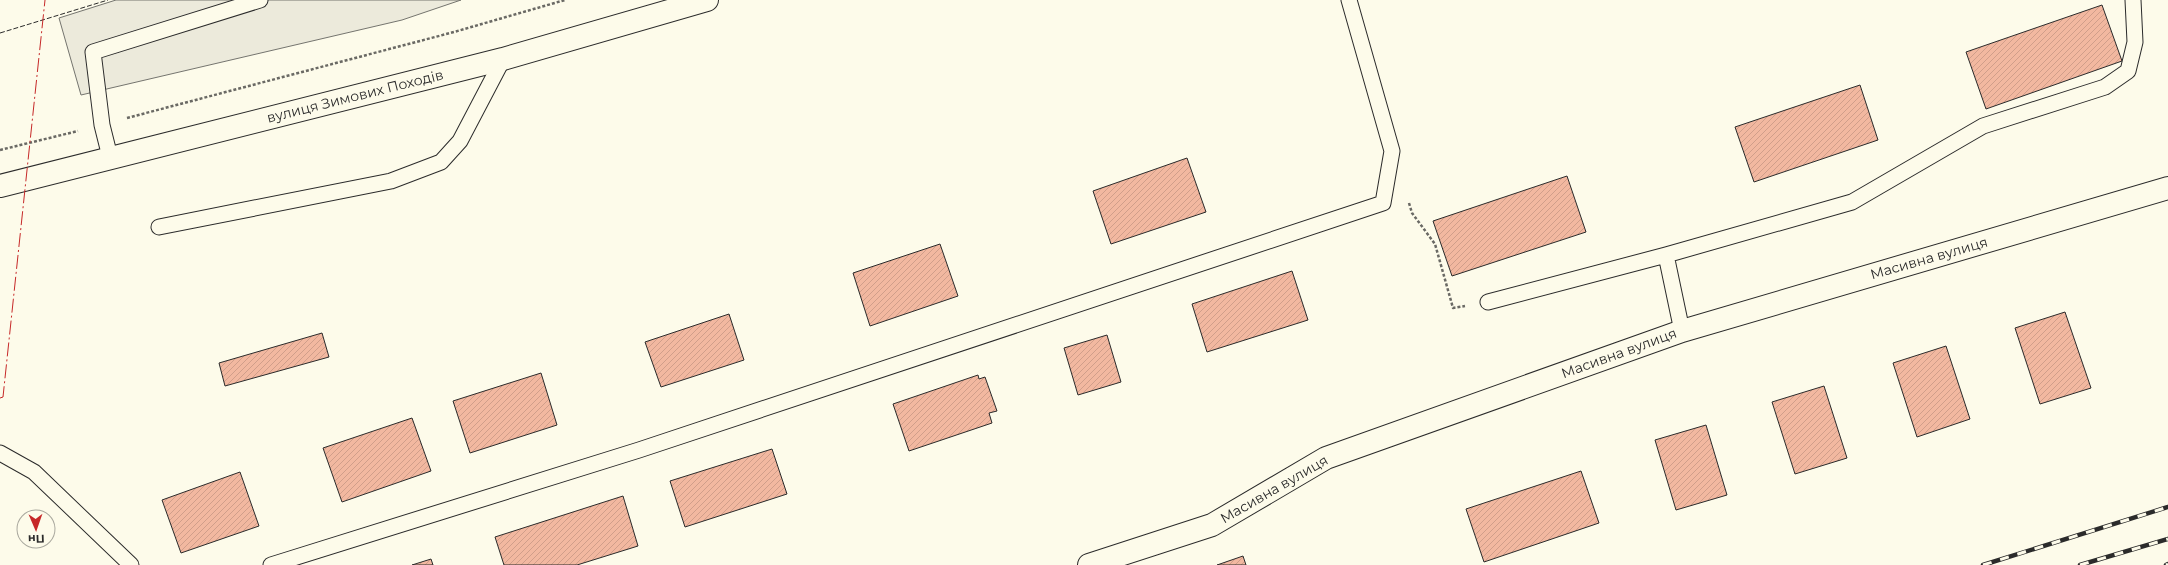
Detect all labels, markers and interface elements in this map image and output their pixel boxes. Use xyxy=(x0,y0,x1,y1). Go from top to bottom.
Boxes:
street label: вулиця Зимових Походів xyxy=(265,65,445,127)
street label: Масивна вулиця xyxy=(1868,233,1990,283)
street label: Масивна вулиця xyxy=(1559,324,1679,382)
street label: Масивна вулиця xyxy=(1217,451,1331,527)
north arrow xyxy=(16,509,56,549)
text: Пн xyxy=(28,532,45,546)

